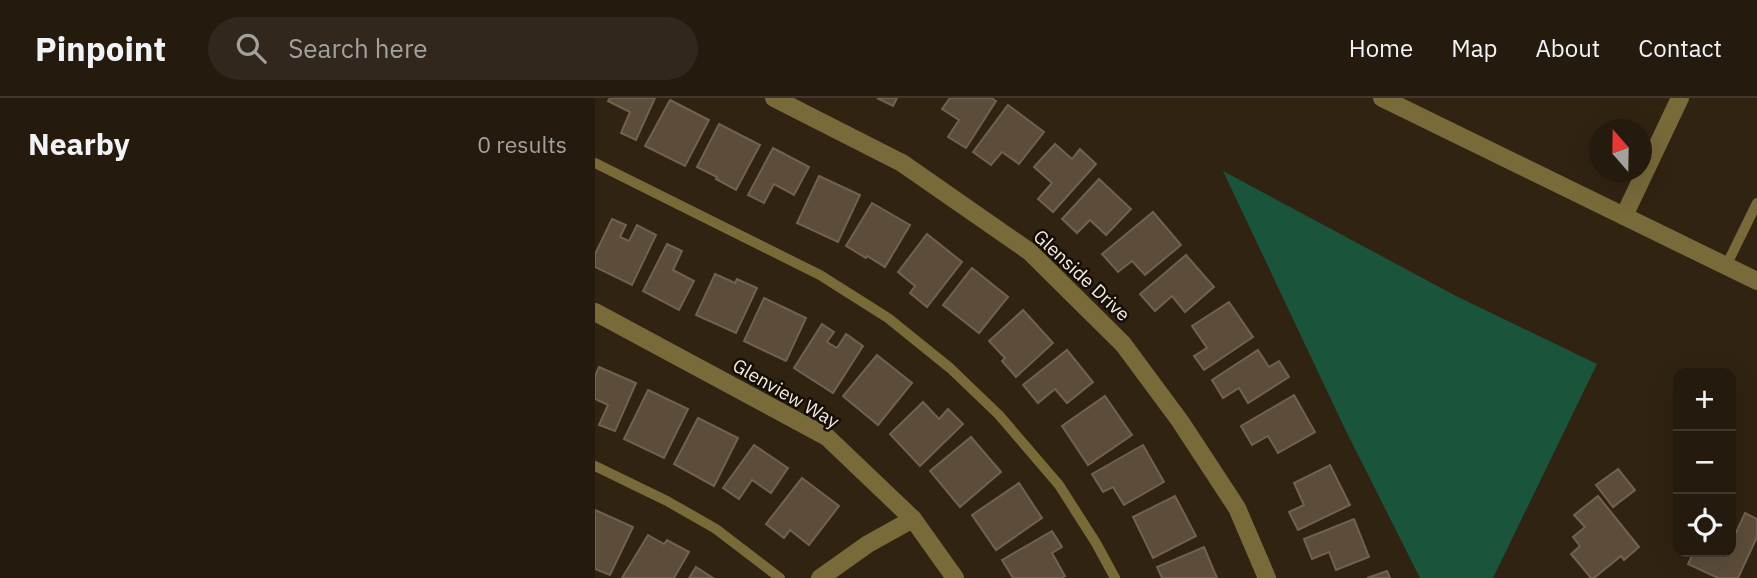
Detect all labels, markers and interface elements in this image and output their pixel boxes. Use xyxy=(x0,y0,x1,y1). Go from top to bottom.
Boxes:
search box xyxy=(208,17,698,80)
text: Pinpoint xyxy=(35,27,166,70)
icon: search xyxy=(232,29,270,67)
text: Search here xyxy=(288,31,428,65)
text: Home xyxy=(1349,32,1413,64)
text: Map xyxy=(1451,32,1497,64)
text: About xyxy=(1535,32,1600,64)
text: Contact xyxy=(1638,32,1722,64)
north arrow xyxy=(1589,119,1652,182)
text: Nearby xyxy=(28,124,130,163)
text: 0 results xyxy=(477,129,567,159)
street label: Glenside Drive xyxy=(1029,224,1135,326)
street label: Glenview Way xyxy=(728,353,844,433)
map controls xyxy=(1673,368,1736,557)
button: + xyxy=(1673,368,1736,431)
button: − xyxy=(1673,431,1736,494)
button: locate xyxy=(1673,494,1736,557)

